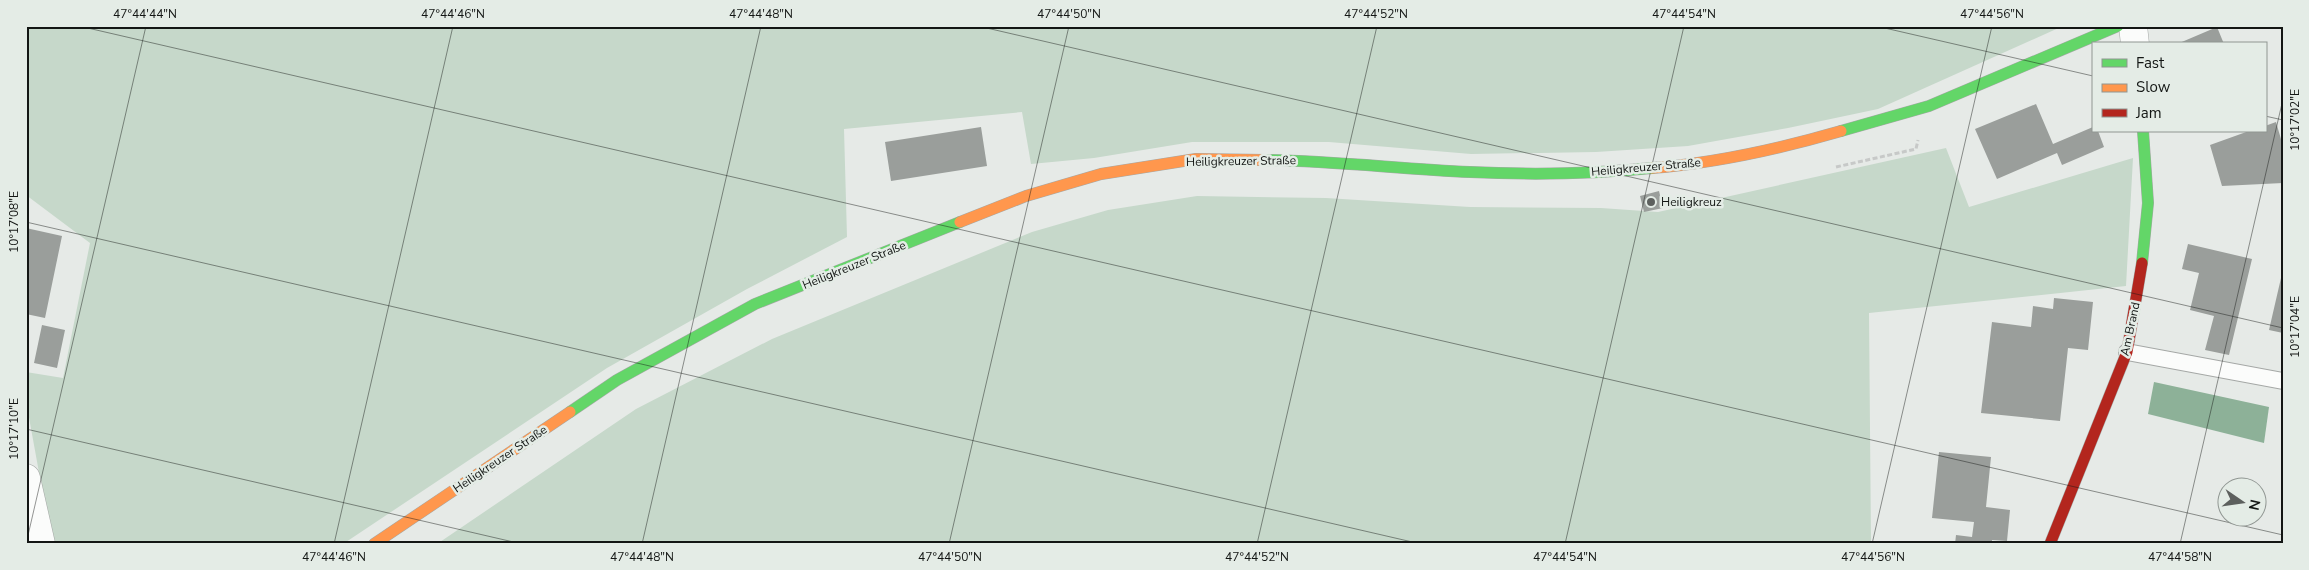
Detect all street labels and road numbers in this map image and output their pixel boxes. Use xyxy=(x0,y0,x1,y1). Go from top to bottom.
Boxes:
street label: Heiligkreuzer Straße xyxy=(1186,152,1296,170)
street label: Heiligkreuzer Straße xyxy=(1590,154,1702,180)
street label: Heiligkreuzer Straße xyxy=(800,237,908,293)
street label: Am Brand xyxy=(2116,301,2144,357)
street label: Heiligkreuzer Straße xyxy=(450,422,550,496)

